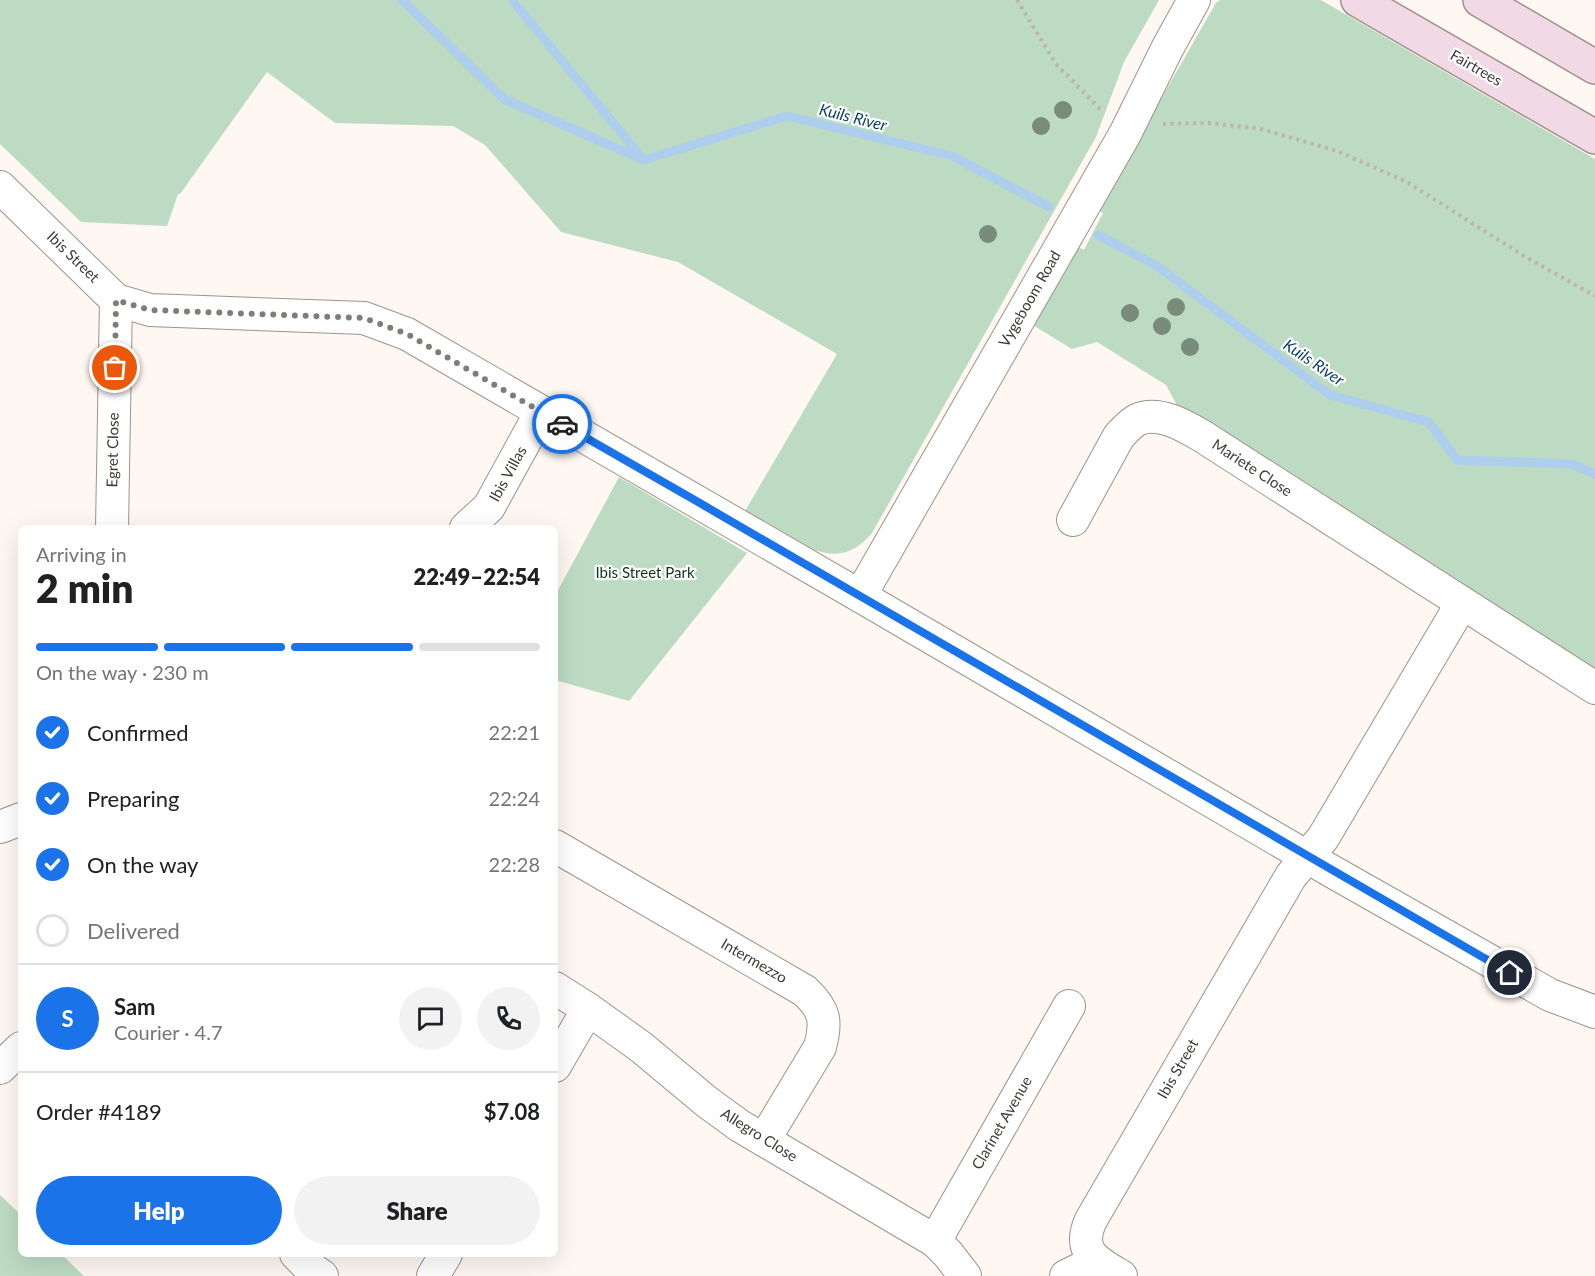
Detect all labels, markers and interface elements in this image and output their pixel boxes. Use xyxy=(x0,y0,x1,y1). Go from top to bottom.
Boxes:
street label: Fairtrees xyxy=(1447,45,1506,89)
water label: Kuils River xyxy=(817,99,889,134)
street label: Ibis Street xyxy=(44,227,104,286)
street label: Vygeboom Road xyxy=(994,247,1064,350)
water label: Kuils River xyxy=(1280,334,1349,389)
pin xyxy=(89,342,140,393)
icon: bag xyxy=(98,351,131,384)
courier xyxy=(532,394,592,454)
icon: car xyxy=(546,408,579,441)
street label: Egret Close xyxy=(102,412,122,488)
street label: Mariete Close xyxy=(1209,435,1296,500)
street label: Ibis Villas xyxy=(485,443,530,504)
text: Arriving in xyxy=(36,542,127,566)
text: 22:49–22:54 xyxy=(414,563,540,590)
park label: Ibis Street Park xyxy=(595,563,695,581)
text: 2 min xyxy=(36,565,133,611)
text: On the way · 230 m xyxy=(36,660,209,684)
icon: check xyxy=(36,716,69,749)
text: Confirmed xyxy=(87,719,189,746)
text: 22:21 xyxy=(489,720,540,744)
icon: check xyxy=(36,782,69,815)
text: Preparing xyxy=(87,785,179,812)
text: 22:24 xyxy=(489,786,540,810)
icon: check xyxy=(36,848,69,881)
text: On the way xyxy=(87,851,198,878)
text: 22:28 xyxy=(489,852,540,876)
text: Delivered xyxy=(87,917,180,944)
street label: Intermezzo xyxy=(718,934,791,986)
pin xyxy=(1484,947,1535,998)
icon: home xyxy=(1493,956,1526,989)
button: chat xyxy=(399,987,462,1050)
button: phone xyxy=(477,987,540,1050)
text: Sam xyxy=(114,993,156,1020)
text: S xyxy=(61,1005,74,1032)
text: Courier · 4.7 xyxy=(114,1020,223,1044)
street label: Ibis Street xyxy=(1153,1035,1202,1102)
street label: Clarinet Avenue xyxy=(967,1073,1035,1172)
text: Order #4189 xyxy=(36,1098,162,1125)
text: $7.08 xyxy=(484,1098,540,1125)
street label: Allegro Close xyxy=(718,1103,801,1165)
button: Help xyxy=(36,1176,282,1245)
button: Share xyxy=(294,1176,540,1245)

